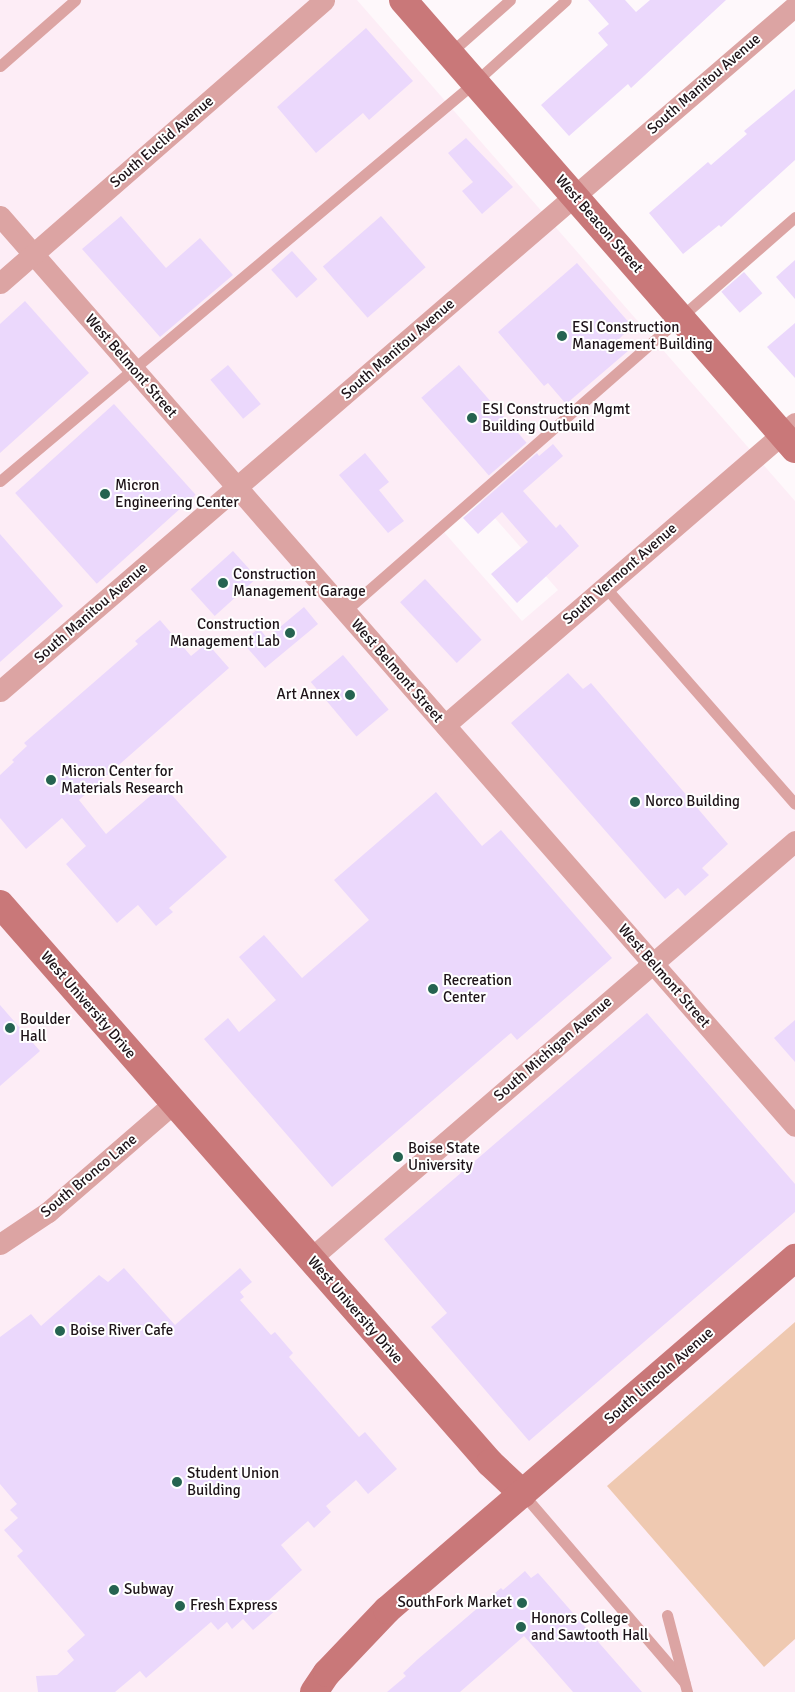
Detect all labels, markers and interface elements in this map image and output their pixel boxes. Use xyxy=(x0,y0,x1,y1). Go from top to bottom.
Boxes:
street label: South Manitou Avenue xyxy=(644,30,764,138)
street label: South Euclid Avenue xyxy=(107,92,217,192)
street label: West Beacon Street xyxy=(551,171,647,277)
street label: South Manitou Avenue xyxy=(338,295,458,403)
street label: West Belmont Street xyxy=(81,311,181,421)
place label: ESI Construction Management Building xyxy=(572,318,713,353)
marker: ESI Construction Management Building xyxy=(556,330,568,342)
place label: ESI Construction Mgmt Building Outbuild xyxy=(482,400,630,435)
marker: ESI Construction Mgmt Building Outbuild xyxy=(466,412,478,424)
place label: Micron Engineering Center xyxy=(115,476,239,511)
marker: Micron Engineering Center xyxy=(99,488,111,500)
street label: South Vermont Avenue xyxy=(559,520,681,628)
street label: South Manitou Avenue xyxy=(31,559,151,667)
place label: Construction Management Garage xyxy=(233,565,366,600)
marker: Construction Management Garage xyxy=(217,577,229,589)
place label: Construction Management Lab xyxy=(170,615,280,650)
street label: West Belmont Street xyxy=(347,616,447,726)
marker: Construction Management Lab xyxy=(284,627,296,639)
place label: Art Annex xyxy=(276,686,340,704)
marker: Art Annex xyxy=(344,689,356,701)
place label: Micron Center for Materials Research xyxy=(61,762,183,797)
marker: Micron Center for Materials Research xyxy=(45,774,57,786)
place label: Norco Building xyxy=(645,793,740,811)
marker: Norco Building xyxy=(629,796,641,808)
street label: West Belmont Street xyxy=(614,921,714,1031)
street label: West University Drive xyxy=(36,948,140,1062)
place label: Recreation Center xyxy=(443,971,512,1006)
marker: Recreation Center xyxy=(427,983,439,995)
street label: South Michigan Avenue xyxy=(490,993,616,1105)
place label: Boulder Hall xyxy=(20,1010,70,1045)
marker: Boulder Hall xyxy=(4,1022,16,1034)
street label: South Bronco Lane xyxy=(37,1130,141,1222)
place label: Boise State University xyxy=(408,1139,480,1174)
marker: Boise State University xyxy=(392,1151,404,1163)
street label: West University Drive xyxy=(303,1253,407,1367)
place label: Boise River Cafe xyxy=(70,1322,173,1340)
street label: South Lincoln Avenue xyxy=(601,1324,717,1428)
marker: Boise River Cafe xyxy=(54,1325,66,1337)
place label: Student Union Building xyxy=(187,1464,279,1499)
marker: Student Union Building xyxy=(171,1476,183,1488)
place label: Subway xyxy=(124,1581,174,1599)
marker: Subway xyxy=(108,1584,120,1596)
place label: SouthFork Market xyxy=(397,1594,512,1612)
place label: Fresh Express xyxy=(190,1597,277,1615)
marker: SouthFork Market xyxy=(516,1597,528,1609)
marker: Fresh Express xyxy=(174,1600,186,1612)
place label: Honors College and Sawtooth Hall xyxy=(531,1609,649,1644)
marker: Honors College and Sawtooth Hall xyxy=(515,1621,527,1633)

